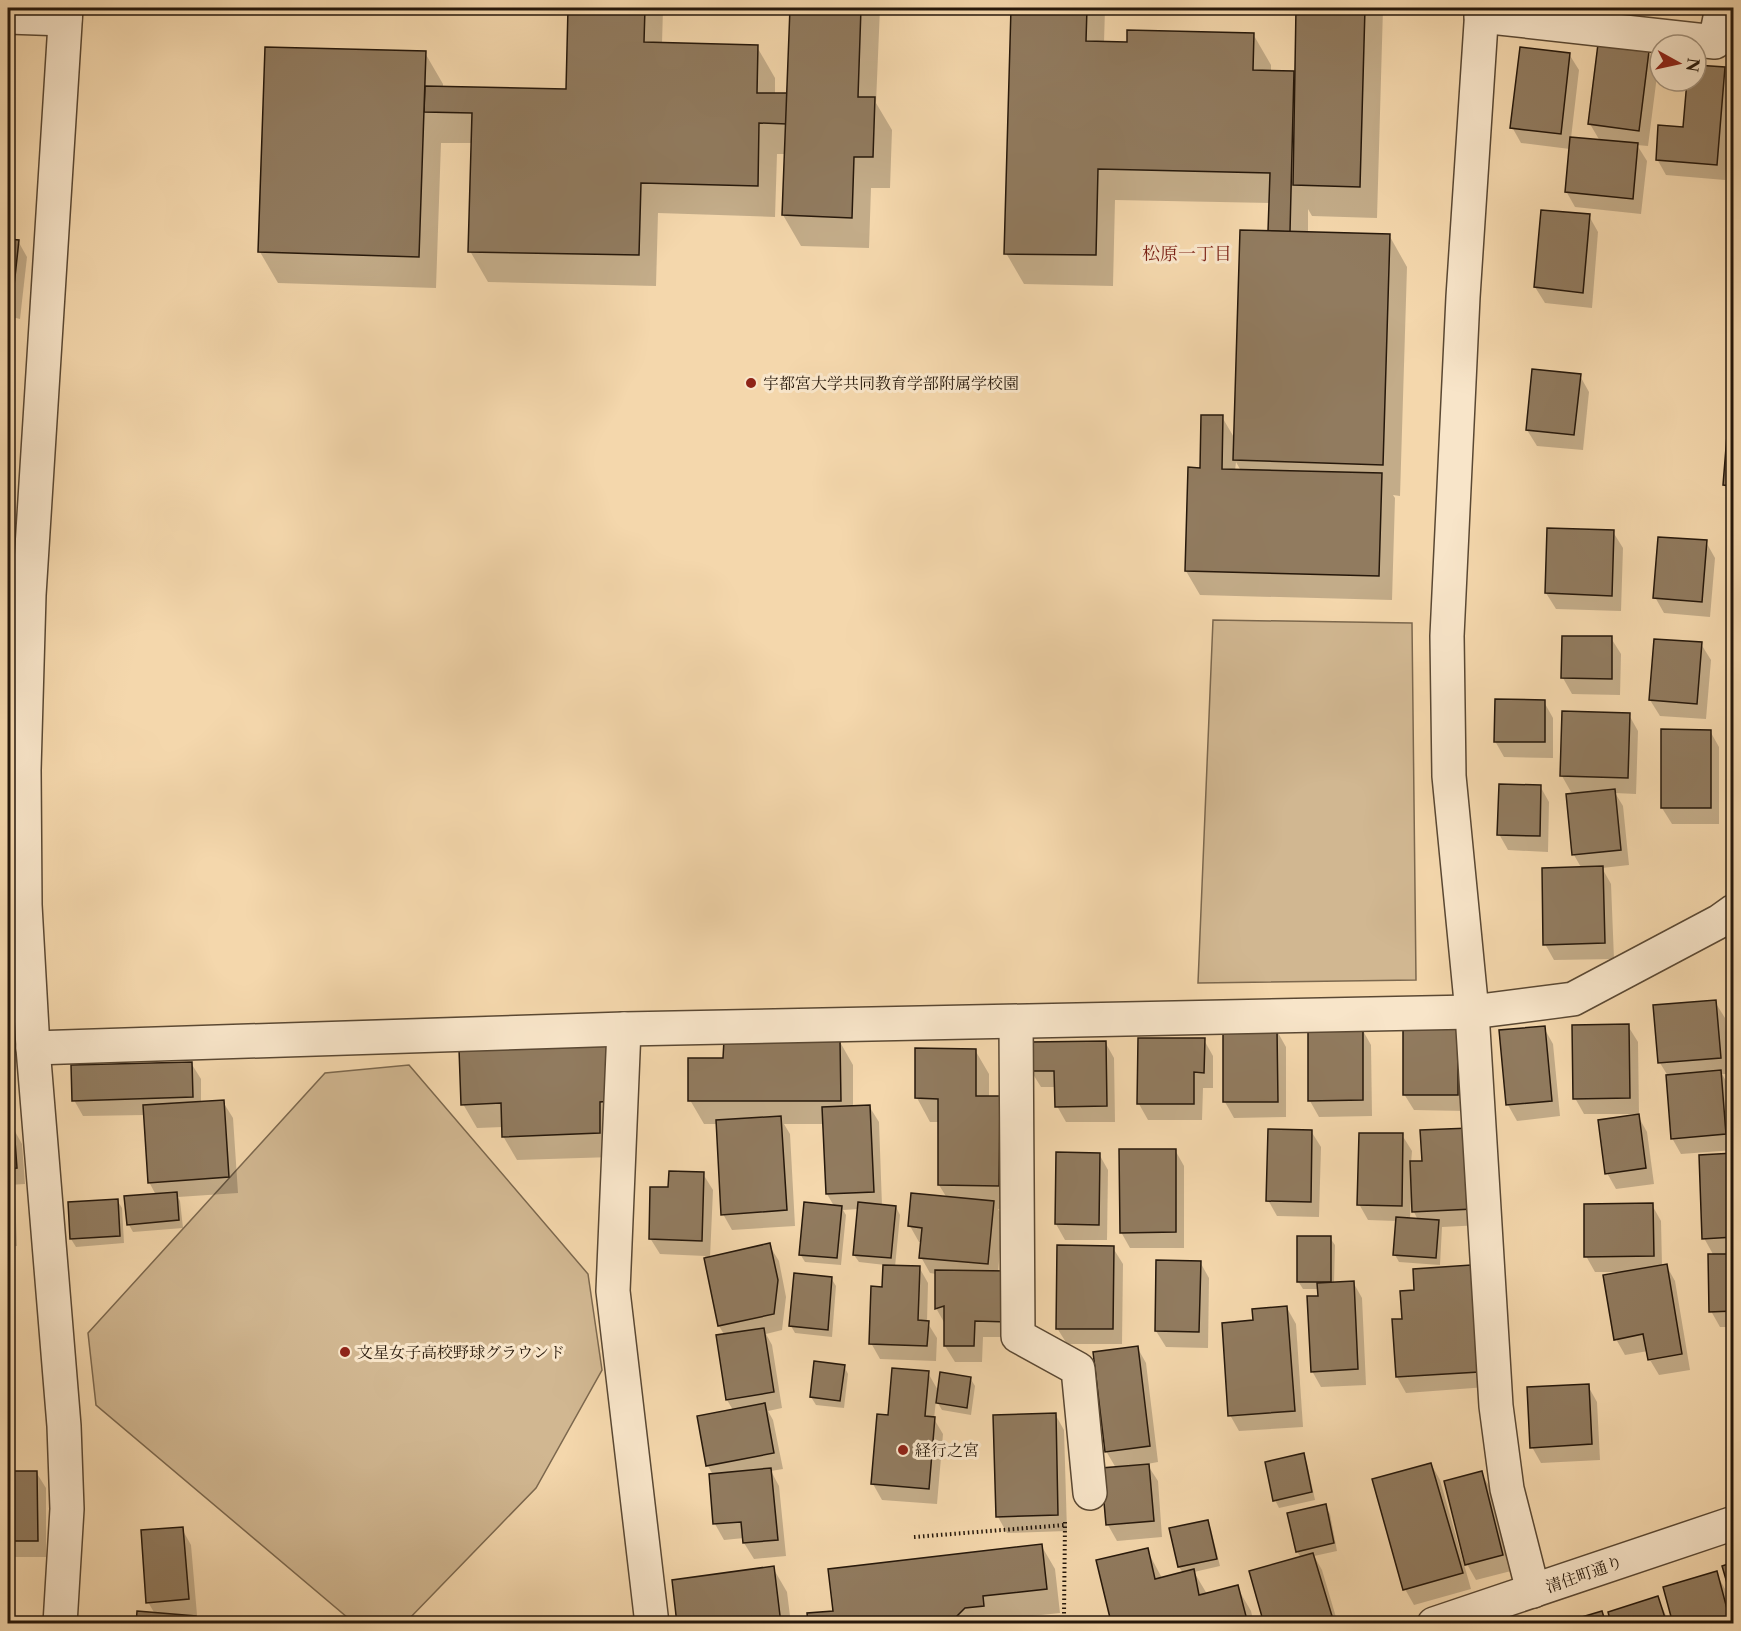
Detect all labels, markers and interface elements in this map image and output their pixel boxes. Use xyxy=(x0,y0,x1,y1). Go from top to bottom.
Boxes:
north arrow xyxy=(1648,33,1708,93)
text: N xyxy=(1682,57,1704,73)
district label: 松原一丁目 xyxy=(1142,243,1232,265)
place label: 宇都宮大学共同教育学部附属学校園 xyxy=(763,373,1019,393)
marker: 宇都宮大学共同教育学部附属学校園 xyxy=(744,376,758,390)
place label: 文星女子高校野球グラウンド xyxy=(357,1342,565,1362)
marker: 文星女子高校野球グラウンド xyxy=(338,1345,352,1359)
place label: 経行之宮 xyxy=(915,1440,979,1460)
marker: 経行之宮 xyxy=(896,1443,910,1457)
street label: 清住町通り xyxy=(1543,1552,1625,1596)

